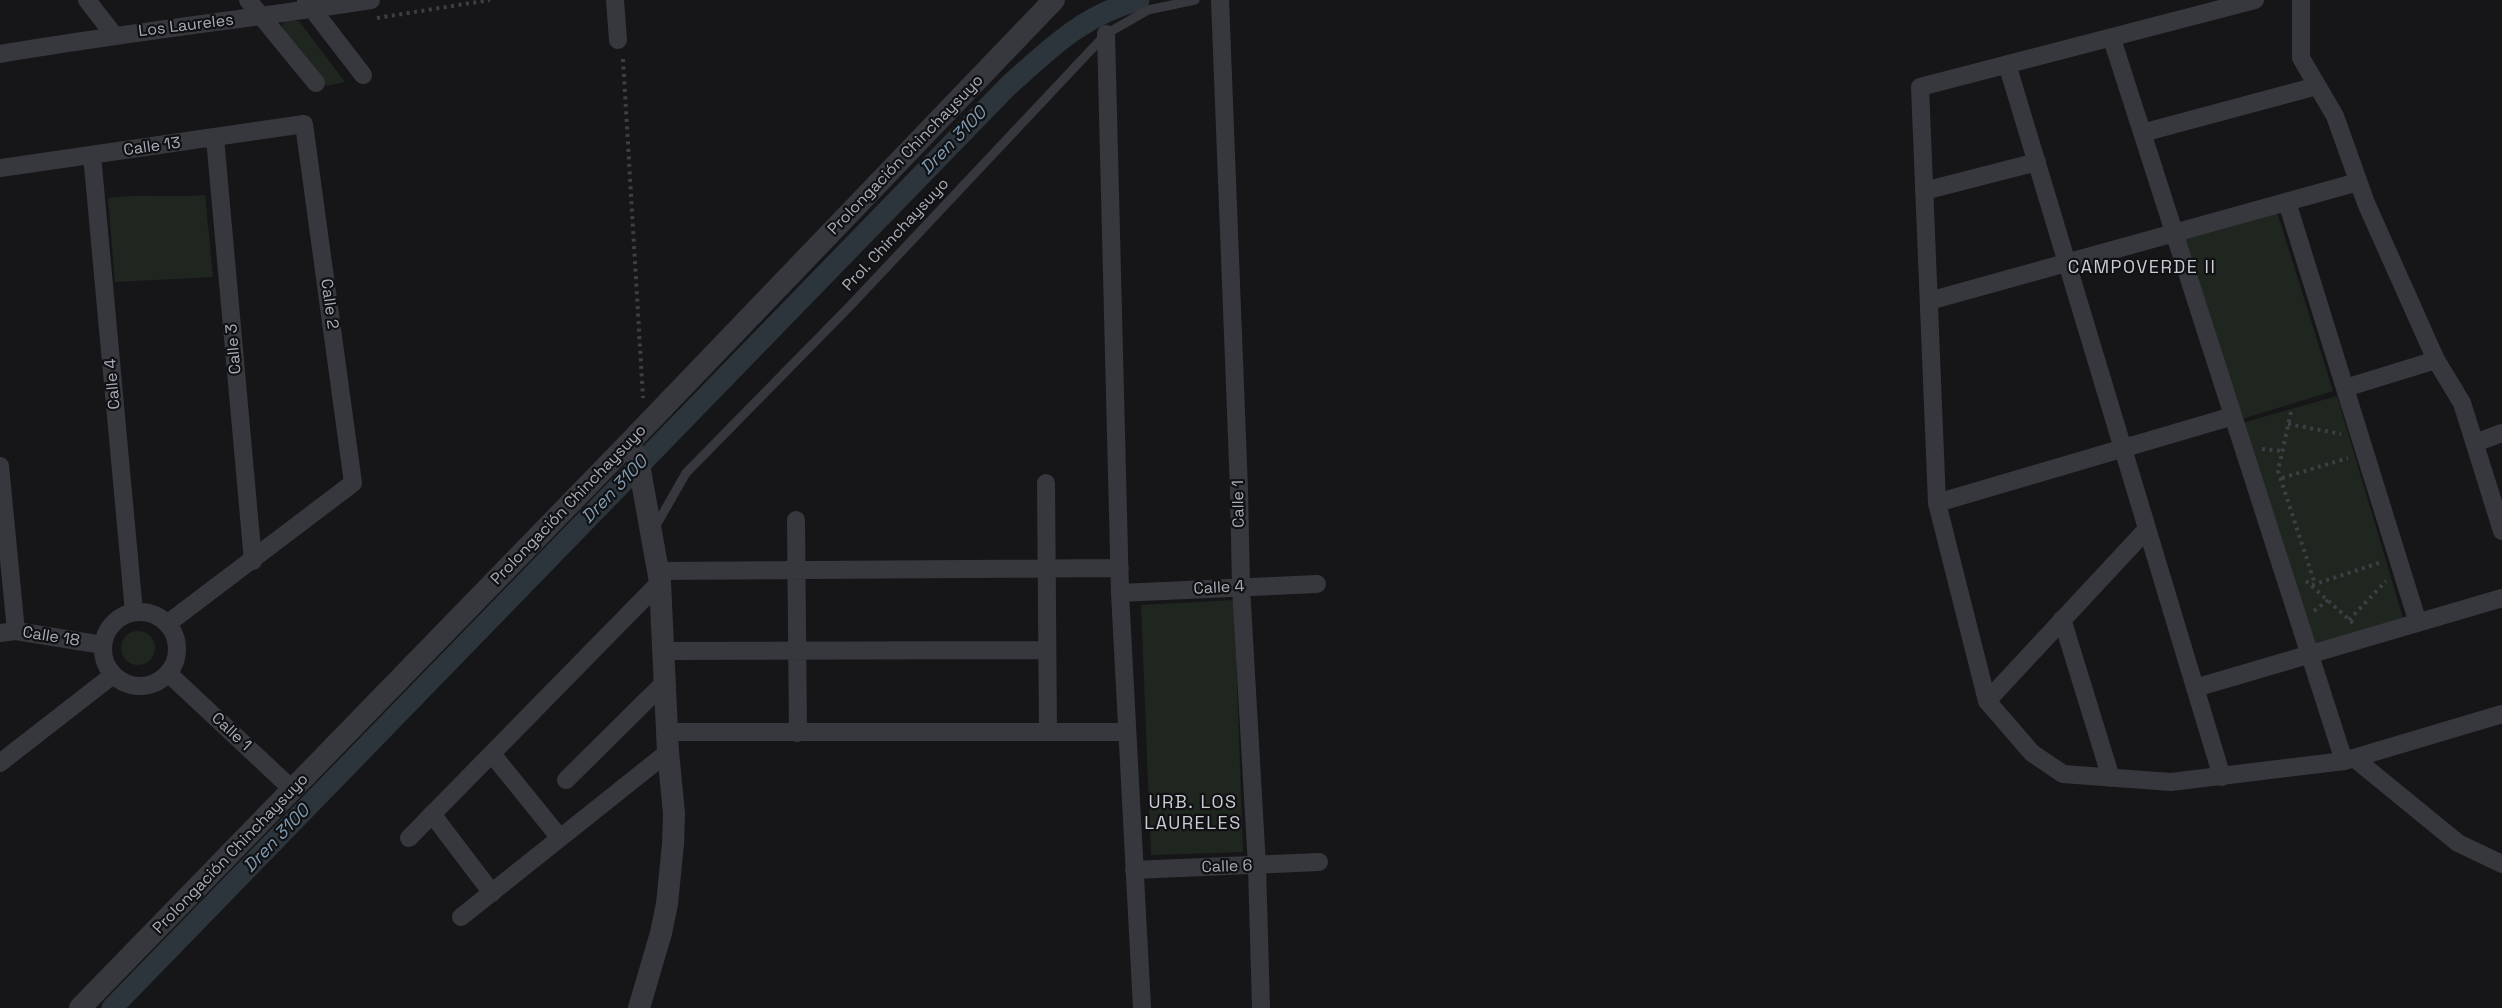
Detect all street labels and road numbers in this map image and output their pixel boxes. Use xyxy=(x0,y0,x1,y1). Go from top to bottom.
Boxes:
street label: Los Laureles xyxy=(137,11,235,41)
street label: Prolongación Chinchaysuyo xyxy=(824,71,988,239)
street label: Calle 13 xyxy=(122,134,182,160)
street label: Prol. Chinchaysuyo xyxy=(839,175,953,295)
street label: Calle 2 xyxy=(316,278,342,330)
street label: Calle 3 xyxy=(222,323,246,375)
street label: Calle 4 xyxy=(101,358,125,410)
street label: Prolongación Chinchaysuyo xyxy=(487,421,651,589)
street label: Calle 1 xyxy=(1229,480,1249,528)
street label: Calle 4 xyxy=(1193,577,1245,599)
street label: Calle 18 xyxy=(21,623,81,651)
street label: Calle 1 xyxy=(207,709,255,755)
street label: Prolongación Chinchaysuyo xyxy=(149,770,313,938)
street label: Calle 6 xyxy=(1201,857,1253,877)

